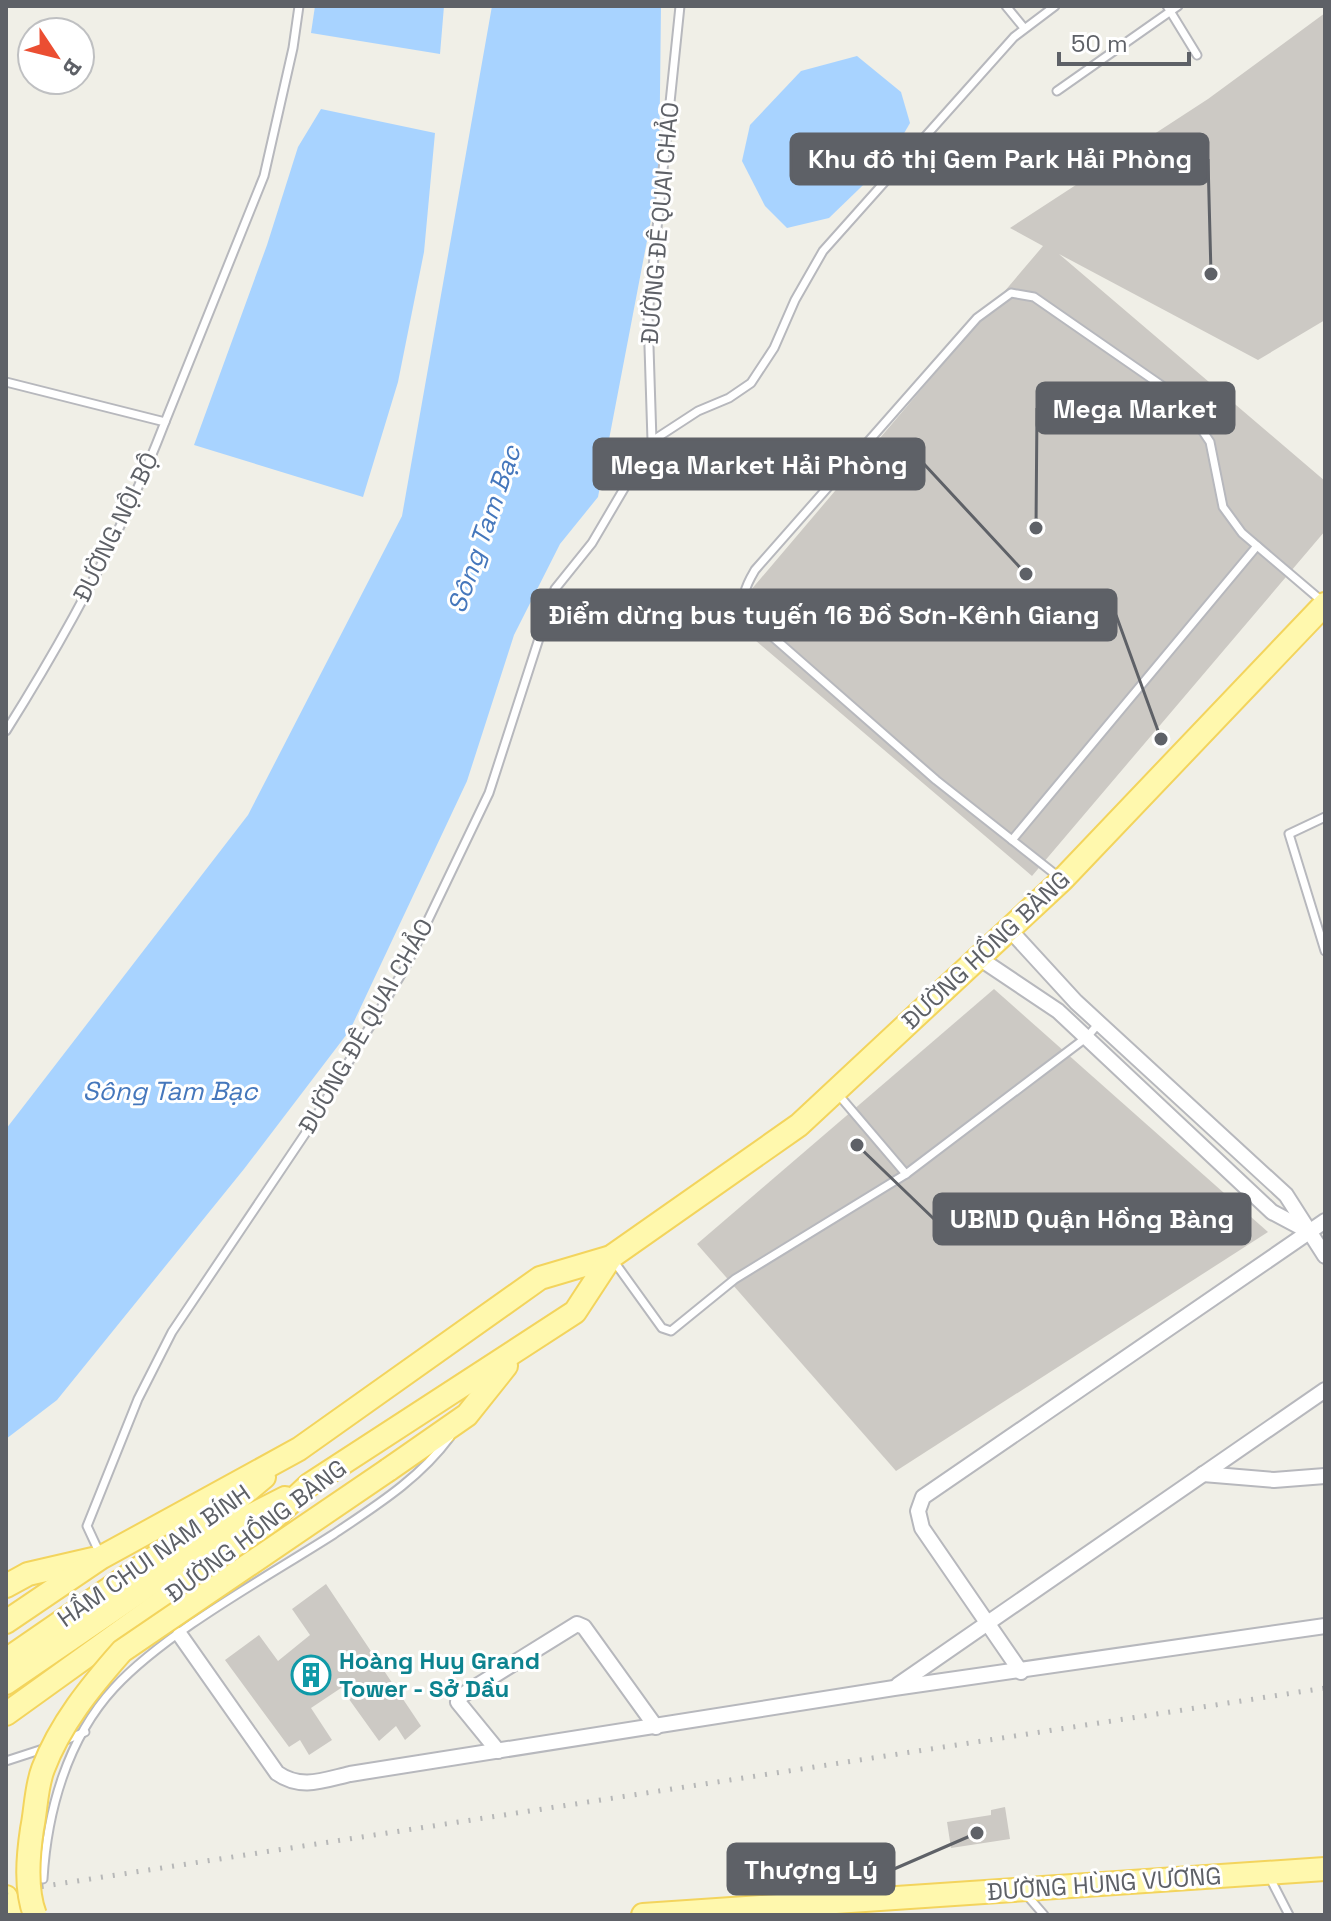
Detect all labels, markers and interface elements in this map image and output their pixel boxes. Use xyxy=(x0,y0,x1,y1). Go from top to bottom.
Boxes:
north arrow xyxy=(16,16,96,96)
scale bar xyxy=(1059,16,1189,66)
text: 50 m xyxy=(1071,28,1128,59)
text: B xyxy=(57,53,88,81)
street label: ĐƯỜNG ĐÊ QUAI CHẢO xyxy=(633,101,686,345)
callout: Khu đô thị Gem Park Hải Phòng xyxy=(791,134,1208,184)
text: Khu đô thị Gem Park Hải Phòng xyxy=(808,142,1192,176)
callout: Mega Market xyxy=(1037,383,1234,433)
text: Mega Market xyxy=(1053,392,1217,426)
water label: Sông Tam Bạc xyxy=(439,439,529,617)
callout: Mega Market Hải Phòng xyxy=(594,439,924,489)
street label: ĐƯỜNG NỘI BỘ xyxy=(66,447,165,607)
text: Mega Market Hải Phòng xyxy=(610,448,908,482)
callout: Điểm dừng bus tuyến 16 Đồ Sơn-Kênh Giang xyxy=(532,590,1116,640)
text: Điểm dừng bus tuyến 16 Đồ Sơn-Kênh Giang xyxy=(548,598,1100,632)
street label: ĐƯỜNG HỒNG BÀNG xyxy=(895,864,1076,1036)
street label: ĐƯỜNG ĐÊ QUAI CHẢO xyxy=(291,913,440,1139)
water label: Sông Tam Bạc xyxy=(83,1074,259,1108)
callout: UBND Quận Hồng Bàng xyxy=(934,1194,1250,1244)
text: UBND Quận Hồng Bàng xyxy=(950,1202,1234,1236)
street label: ĐƯỜNG HỒNG BÀNG xyxy=(159,1452,352,1609)
street label: HẦM CHUI NAM BÍNH xyxy=(51,1477,256,1634)
place label: Hoàng Huy Grand Tower - Sở Dầu xyxy=(339,1645,540,1704)
building icon: Hoàng Huy Grand Tower - Sở Dầu xyxy=(290,1654,332,1696)
callout: Thượng Lý xyxy=(728,1844,894,1894)
text: Thượng Lý xyxy=(744,1853,878,1887)
street label: ĐƯỜNG HÙNG VƯƠNG xyxy=(986,1860,1222,1907)

